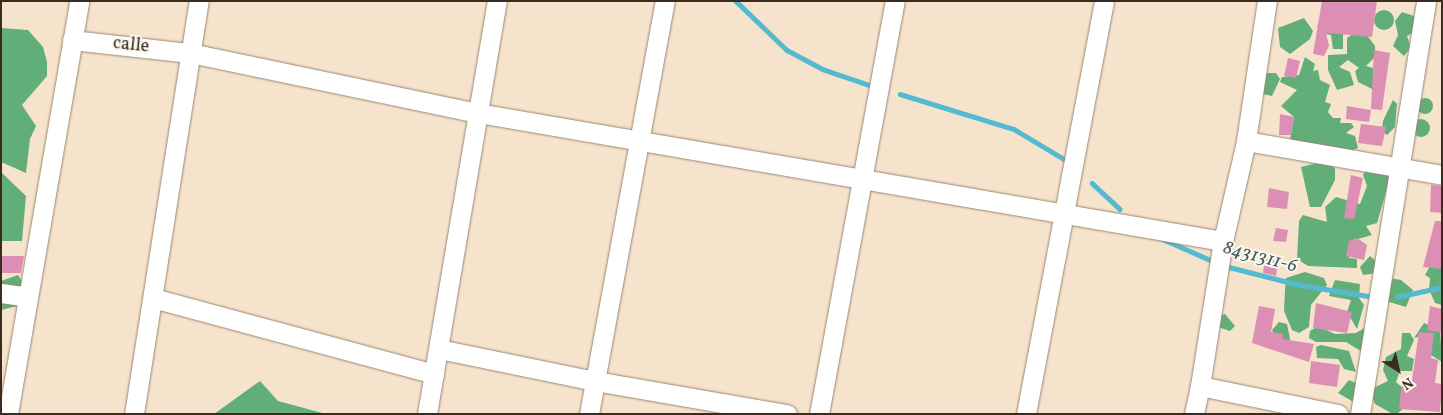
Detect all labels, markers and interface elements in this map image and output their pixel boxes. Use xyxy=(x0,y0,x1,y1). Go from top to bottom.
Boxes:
street label: calle xyxy=(112,33,150,59)
water label: 8431311-6 xyxy=(1220,237,1300,279)
north arrow xyxy=(1373,345,1423,395)
text: N xyxy=(1397,372,1417,393)

